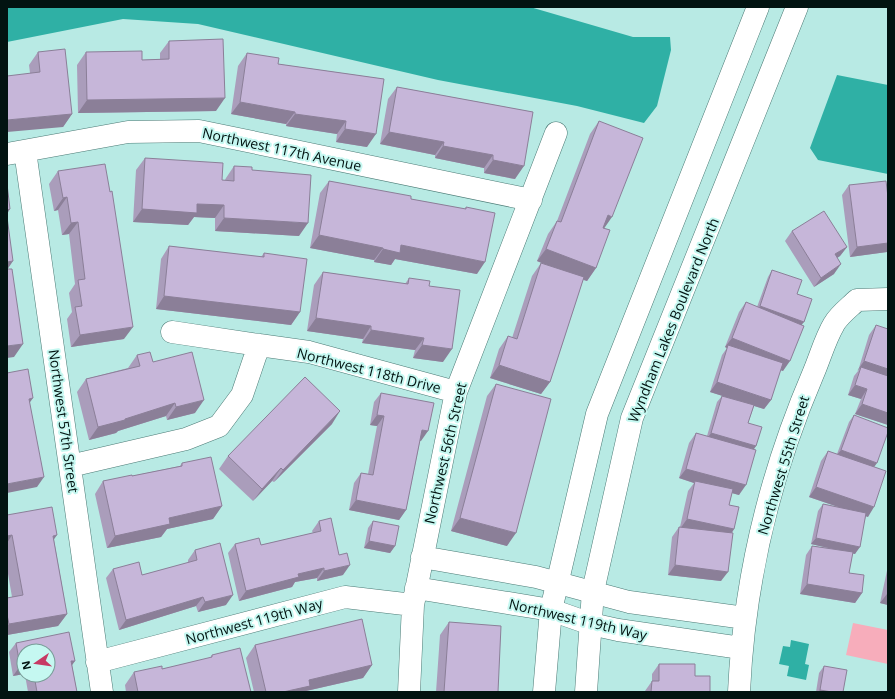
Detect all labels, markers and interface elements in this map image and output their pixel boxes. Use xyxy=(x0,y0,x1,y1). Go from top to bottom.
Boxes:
street label: Northwest 117th Avenue xyxy=(201,123,363,175)
street label: Wyndham Lakes Boulevard North xyxy=(623,215,723,425)
street label: Northwest 118th Drive xyxy=(295,343,443,397)
street label: Northwest 57th Street xyxy=(45,348,83,494)
street label: Northwest 56th Street xyxy=(419,380,471,526)
street label: Northwest 55th Street xyxy=(753,393,813,537)
street label: Northwest 119th Way xyxy=(183,593,326,648)
street label: Northwest 119th Way xyxy=(507,594,650,644)
north arrow xyxy=(16,643,56,683)
text: N xyxy=(17,659,34,671)

